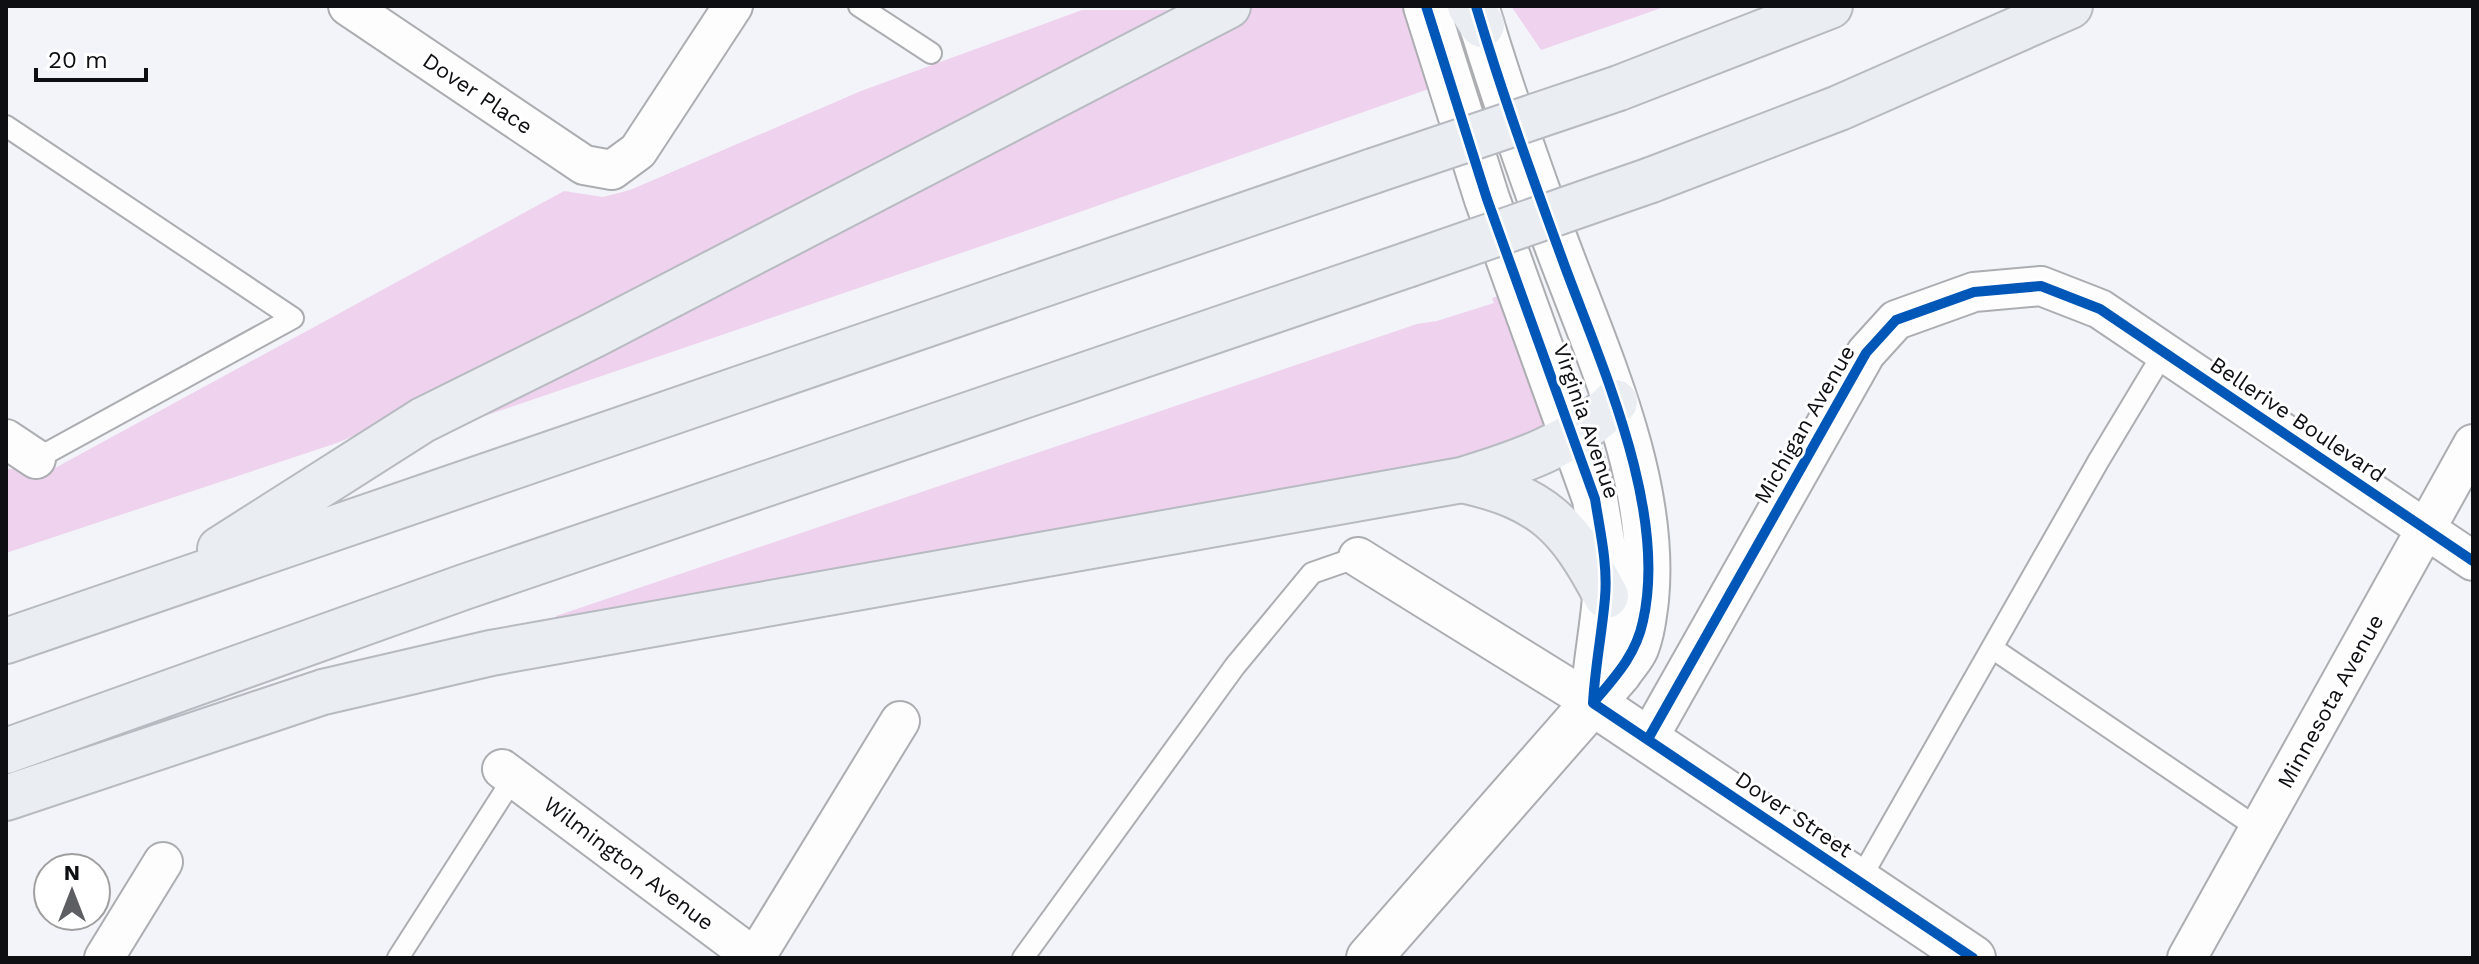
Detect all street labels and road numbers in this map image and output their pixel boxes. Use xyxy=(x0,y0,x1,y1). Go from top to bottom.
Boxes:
street label: Dover Place xyxy=(418,48,537,139)
street label: Virginia Avenue xyxy=(1548,341,1625,502)
street label: Michigan Avenue xyxy=(1749,341,1860,508)
street label: Bellerive Boulevard xyxy=(2205,351,2390,487)
street label: Minnesota Avenue xyxy=(2272,610,2389,792)
street label: Dover Street xyxy=(1731,766,1857,863)
street label: Wilmington Avenue xyxy=(539,791,719,935)

